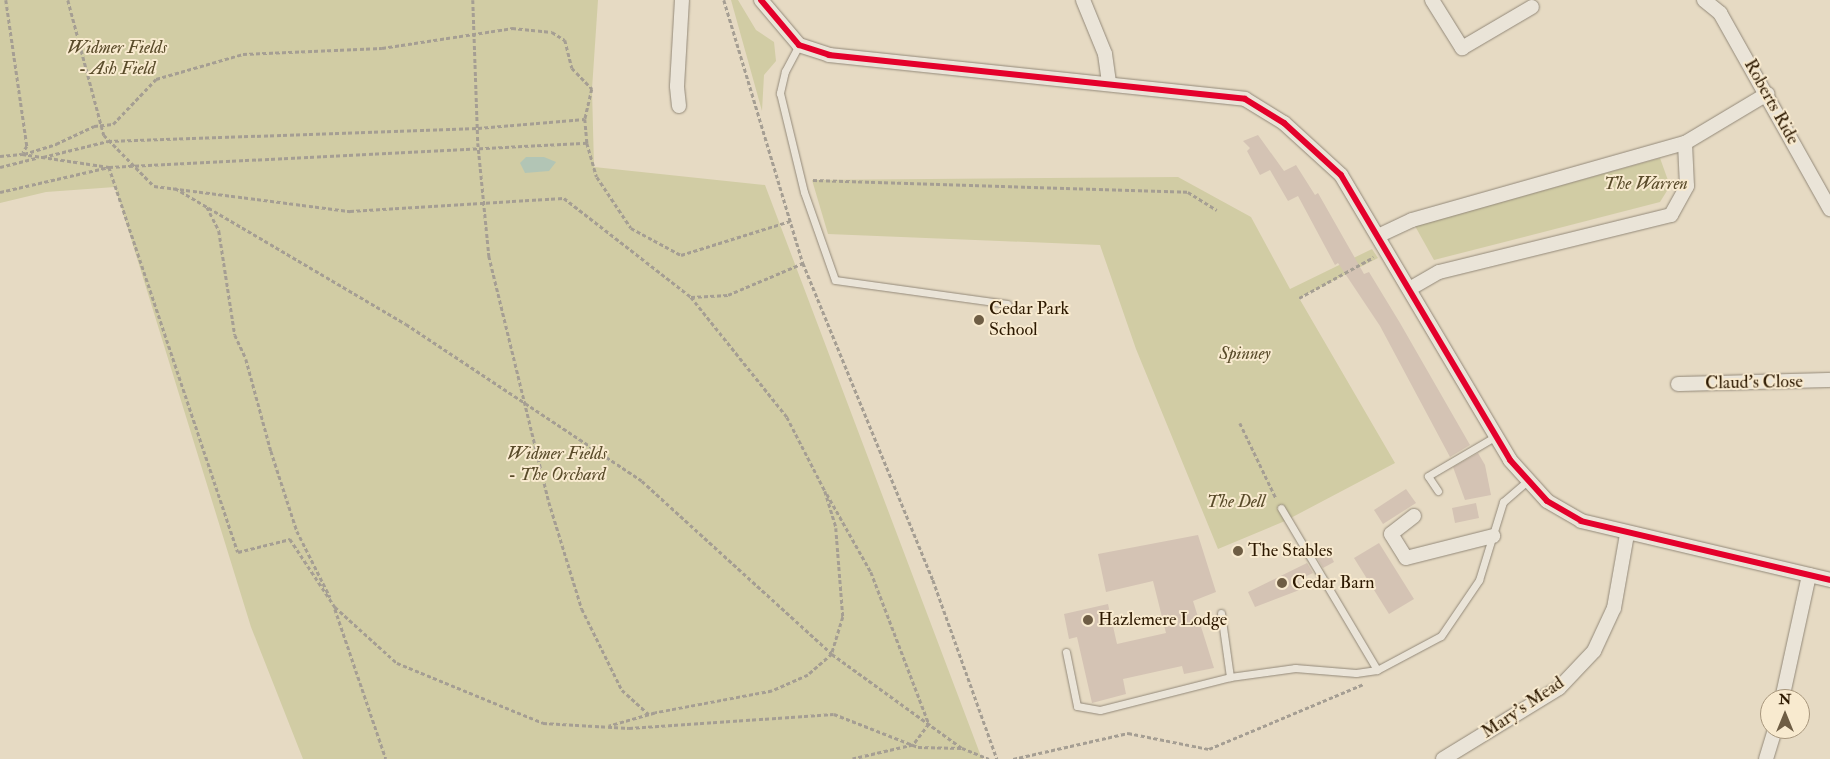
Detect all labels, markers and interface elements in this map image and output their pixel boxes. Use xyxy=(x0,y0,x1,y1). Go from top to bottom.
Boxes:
park label: Widmer Fields - Ash Field xyxy=(67,38,167,80)
street label: Roberts Ride xyxy=(1739,56,1803,148)
park label: The Warren xyxy=(1604,173,1688,195)
place label: Cedar Park School xyxy=(989,299,1069,342)
marker: Cedar Park School xyxy=(973,314,985,326)
park label: Spinney xyxy=(1219,343,1271,365)
street label: Claud's Close xyxy=(1705,371,1803,395)
park label: Widmer Fields - The Orchard xyxy=(507,444,607,486)
park label: The Dell xyxy=(1207,491,1265,513)
place label: The Stables xyxy=(1248,540,1332,562)
marker: The Stables xyxy=(1232,545,1244,557)
place label: Cedar Barn xyxy=(1292,572,1375,594)
marker: Cedar Barn xyxy=(1276,577,1288,589)
place label: Hazlemere Lodge xyxy=(1098,609,1227,631)
marker: Hazlemere Lodge xyxy=(1082,614,1094,626)
street label: Mary's Mead xyxy=(1478,673,1568,743)
north arrow xyxy=(1760,689,1810,739)
text: N xyxy=(1779,691,1791,708)

